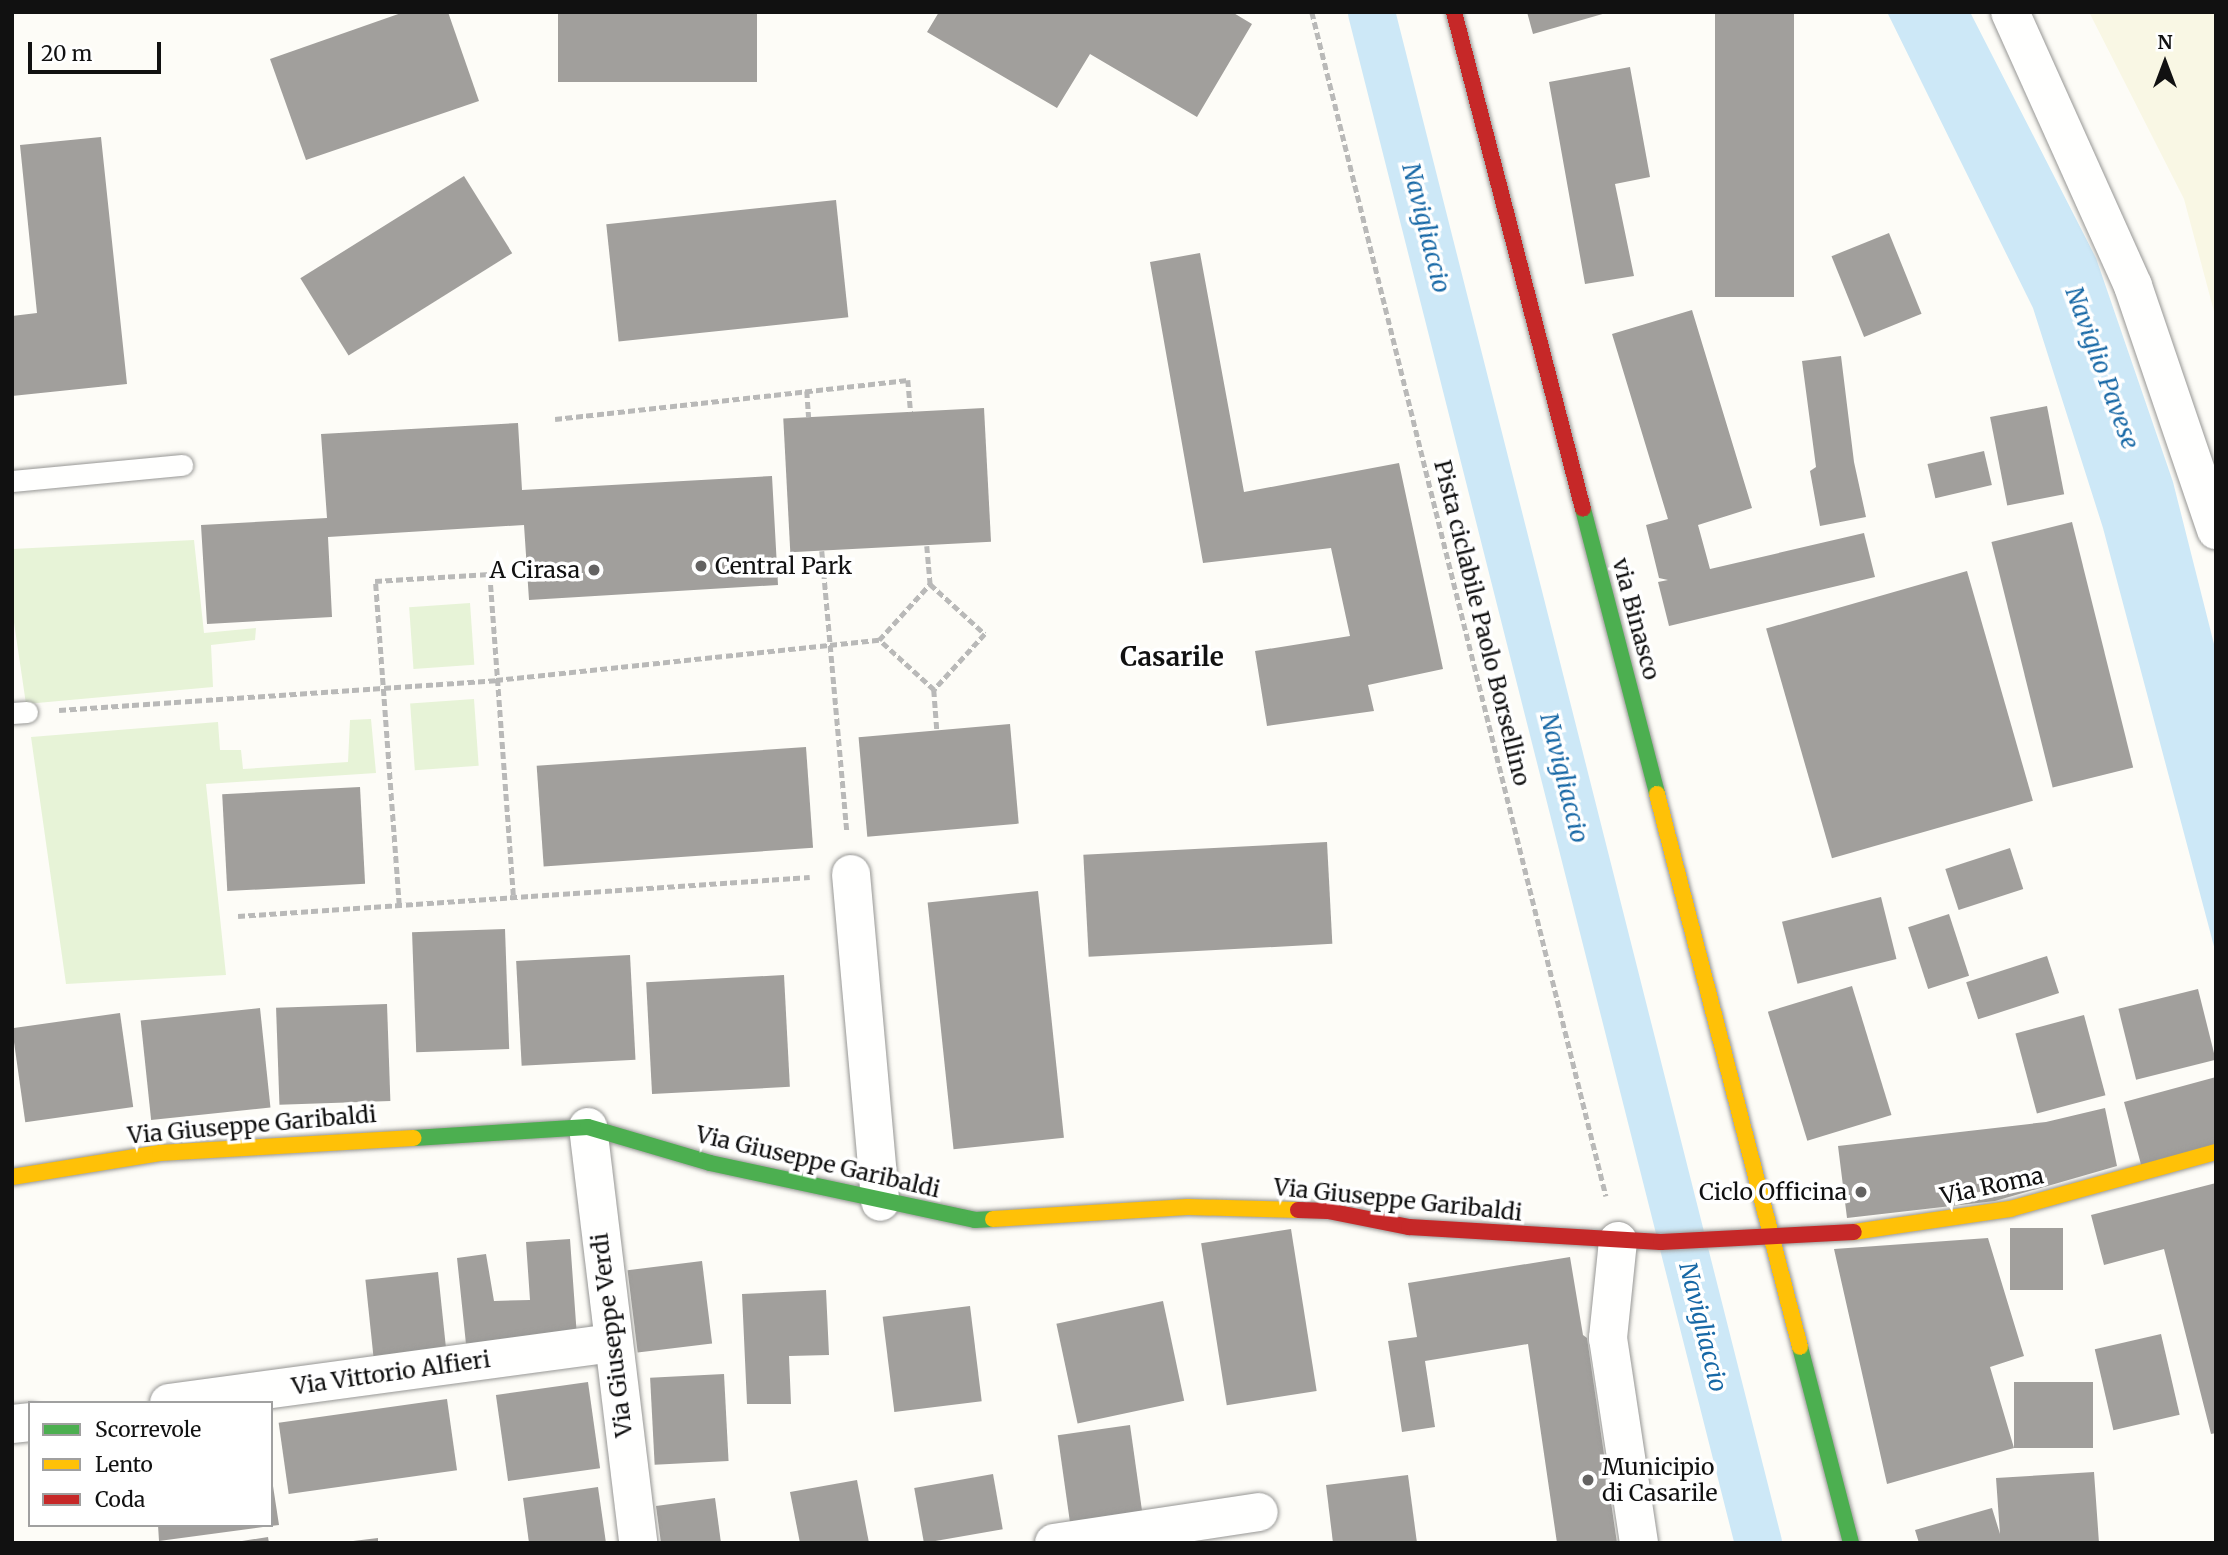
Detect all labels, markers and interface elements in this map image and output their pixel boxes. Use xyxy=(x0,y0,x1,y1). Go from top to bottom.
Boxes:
scale bar xyxy=(32,28,164,72)
north arrow xyxy=(2130,28,2200,98)
text: N xyxy=(2157,30,2173,54)
text: 20 m xyxy=(41,40,92,67)
water label: Navigliaccio xyxy=(1396,160,1456,296)
water label: Naviglio Pavese xyxy=(2059,283,2145,453)
street label: Pista ciclabile Paolo Borsellino xyxy=(1428,457,1536,789)
place label: Central Park xyxy=(715,552,852,580)
street label: via Binasco xyxy=(1607,555,1665,683)
place label: A Cirasa xyxy=(490,556,580,584)
marker: Central Park xyxy=(693,558,709,574)
marker: A Cirasa xyxy=(586,562,602,578)
district label: Casarile xyxy=(1120,641,1224,673)
water label: Navigliaccio xyxy=(1534,710,1594,846)
street label: Via Giuseppe Garibaldi xyxy=(126,1100,378,1150)
street label: Via Giuseppe Garibaldi xyxy=(693,1120,943,1204)
street label: Via Roma xyxy=(1938,1162,2046,1210)
street label: Via Giuseppe Garibaldi xyxy=(1272,1173,1524,1227)
place label: Ciclo Officina xyxy=(1699,1178,1847,1206)
marker: Ciclo Officina xyxy=(1853,1184,1869,1200)
street label: Via Giuseppe Verdi xyxy=(586,1232,638,1438)
water label: Navigliaccio xyxy=(1673,1259,1733,1395)
street label: Via Vittorio Alfieri xyxy=(290,1345,492,1401)
legend xyxy=(28,1401,273,1527)
text: Scorrevole xyxy=(95,1416,201,1443)
text: Lento xyxy=(95,1451,153,1478)
place label: Municipio di Casarile xyxy=(1602,1453,1717,1507)
marker: Municipio di Casarile xyxy=(1580,1472,1596,1488)
text: Coda xyxy=(95,1486,145,1513)

